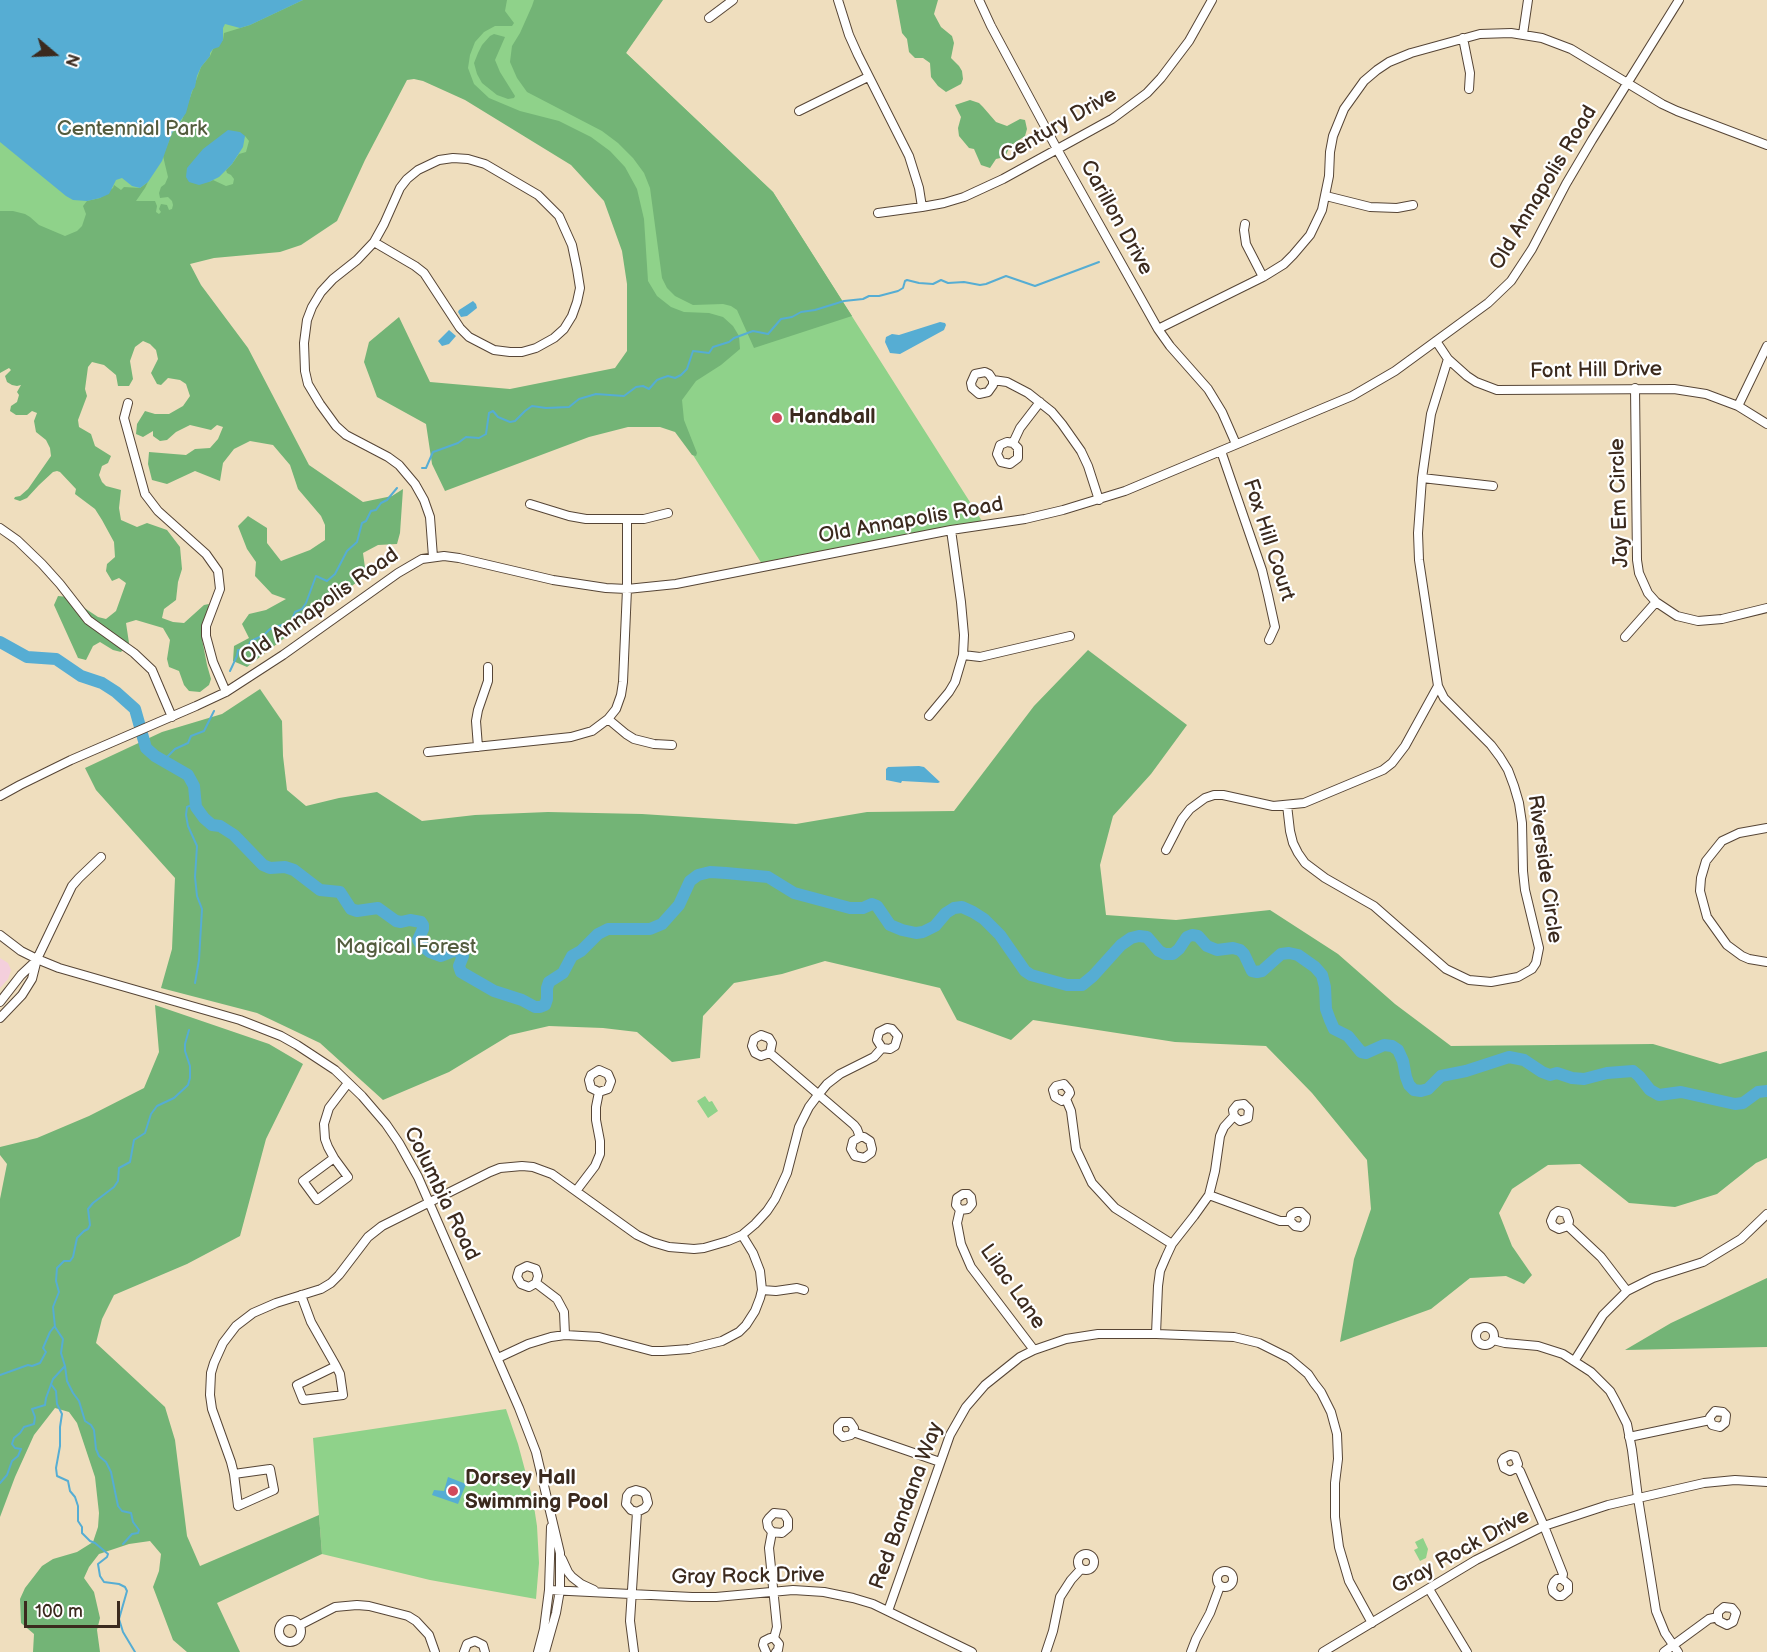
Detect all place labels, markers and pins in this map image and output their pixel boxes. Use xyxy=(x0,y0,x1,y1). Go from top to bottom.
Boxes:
place label: Handball xyxy=(789,405,876,431)
marker: Handball xyxy=(770,411,784,425)
place label: Dorsey Hall Swimming Pool xyxy=(465,1466,608,1516)
marker: Dorsey Hall Swimming Pool xyxy=(446,1484,460,1498)

